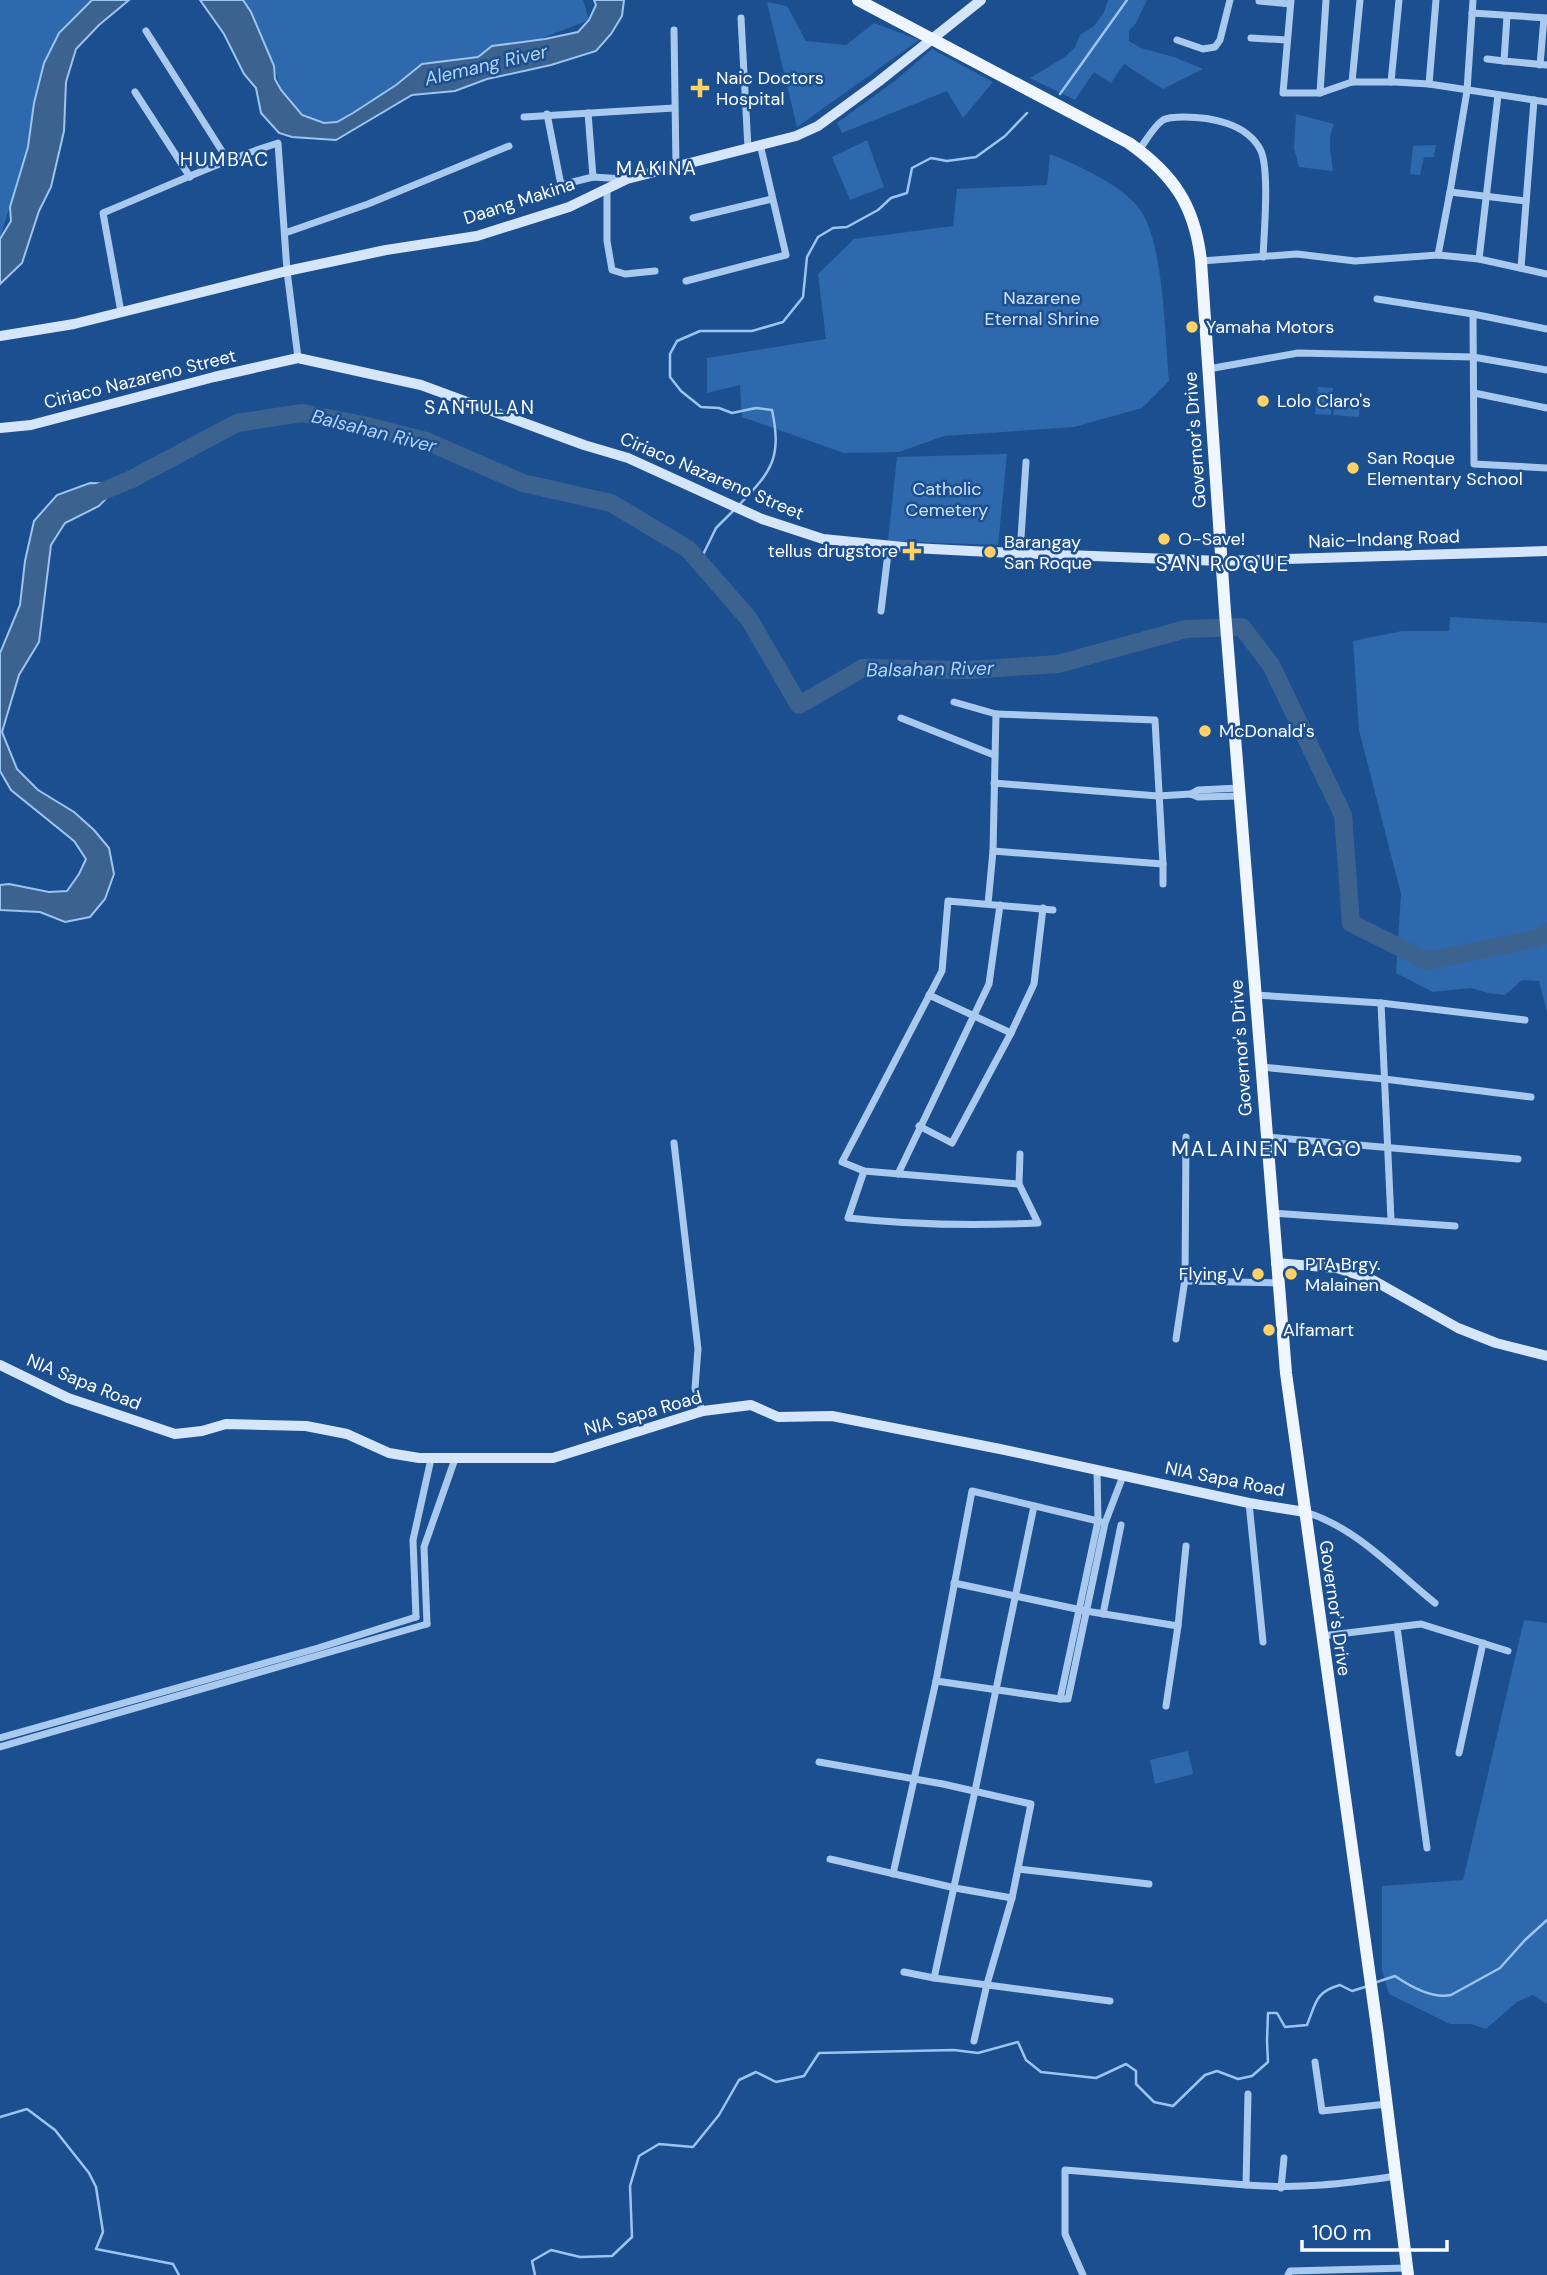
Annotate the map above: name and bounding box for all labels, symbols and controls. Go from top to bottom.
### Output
water label: Alemang River [421,38,551,92]
place label: Naic Doctors Hospital [716,66,824,111]
marker: Naic Doctors Hospital [690,78,710,98]
district label: HUMBAC [180,147,270,172]
district label: MAKINA [616,156,698,181]
street label: Daang Makina [460,172,578,230]
park label: Nazarene Eternal Shrine [984,286,1100,331]
place label: Yamaha Motors [1206,315,1334,339]
marker: Yamaha Motors [1184,319,1200,335]
street label: Ciriaco Nazareno Street [41,343,239,415]
street label: Governor's Drive [1178,371,1212,509]
place label: Lolo Claro's [1277,389,1371,413]
marker: Lolo Claro's [1255,393,1271,409]
district label: SANTULAN [424,395,536,420]
water label: Balsahan River [309,403,440,459]
street label: Ciriaco Nazareno Street [616,426,808,526]
place label: San Roque Elementary School [1367,446,1523,491]
marker: San Roque Elementary School [1345,460,1361,476]
park label: Catholic Cemetery [906,477,988,522]
street label: Naic–Indang Road [1308,524,1460,554]
place label: O-Save! [1178,527,1245,551]
place label: Barangay San Roque [1004,530,1092,575]
marker: O-Save! [1156,531,1172,547]
place label: tellus drugstore [768,539,898,563]
marker: tellus drugstore [904,543,920,559]
marker: Barangay San Roque [982,544,998,560]
district label: SAN ROQUE [1156,550,1290,578]
water label: Balsahan River [866,655,995,683]
place label: McDonald's [1219,719,1315,743]
marker: McDonald's [1197,723,1213,739]
street label: Governor's Drive [1224,979,1258,1117]
district label: MALAINEN BAGO [1171,1135,1363,1163]
place label: PTA Brgy. Malainen [1305,1252,1381,1297]
place label: Flying V [1179,1262,1244,1286]
marker: Flying V [1250,1266,1266,1282]
marker: PTA Brgy. Malainen [1283,1266,1299,1282]
place label: Alfamart [1283,1318,1354,1342]
marker: Alfamart [1261,1322,1277,1338]
street label: NIA Sapa Road [23,1348,145,1416]
street label: NIA Sapa Road [581,1385,705,1441]
street label: NIA Sapa Road [1163,1456,1287,1502]
street label: Governor's Drive [1314,1539,1356,1677]
scale bar [1302,2208,1447,2252]
text: 100 m [1312,2219,1372,2247]

